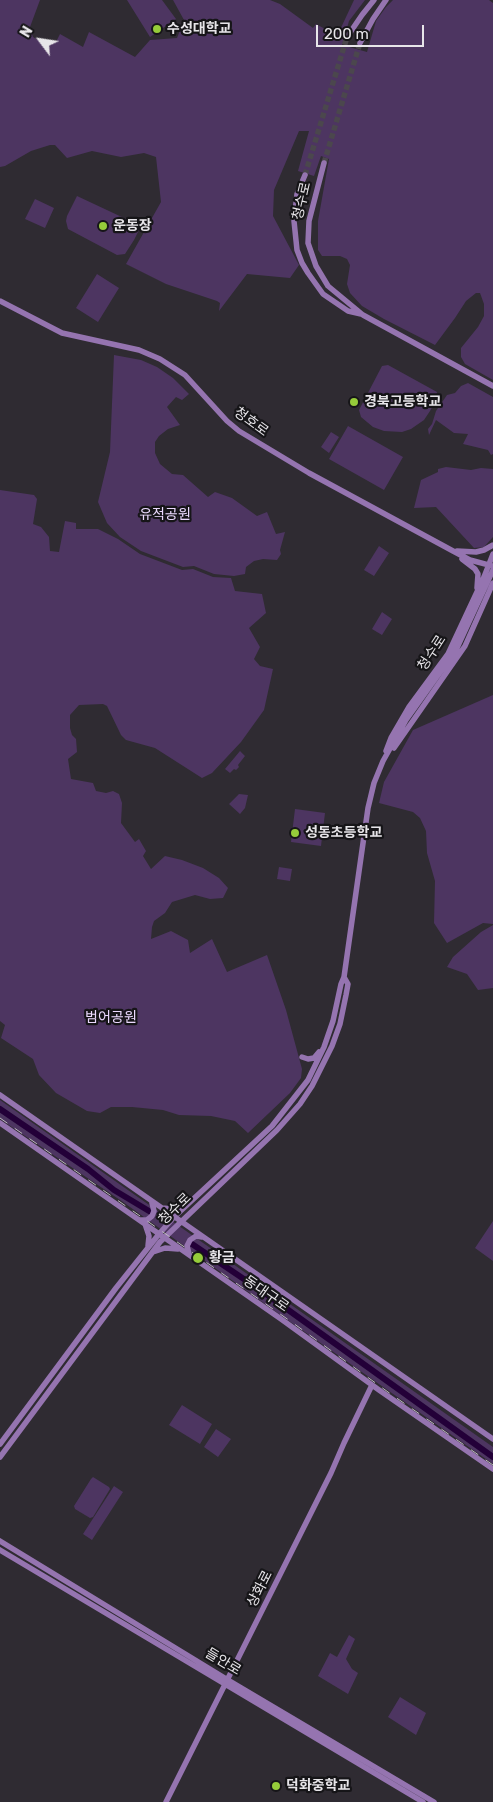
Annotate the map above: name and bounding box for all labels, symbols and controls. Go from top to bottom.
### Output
north arrow [15,15,65,65]
scale bar [318,15,426,47]
place label: 수성대학교 [167,21,231,37]
text: N [17,23,37,41]
marker: 수성대학교 [151,23,163,35]
text: 200 m [324,25,369,43]
street label: 청수로 [289,180,315,222]
place label: 운동장 [113,218,152,234]
marker: 운동장 [97,220,109,232]
place label: 경북고등학교 [364,394,441,410]
marker: 경북고등학교 [348,396,360,408]
street label: 청호로 [230,404,272,440]
park label: 유적공원 [139,507,191,523]
street label: 청수로 [414,632,450,674]
place label: 성동초등학교 [305,825,382,841]
marker: 성동초등학교 [289,827,301,839]
park label: 범어공원 [85,1010,137,1026]
street label: 청수로 [155,1190,195,1228]
place label: 황금 [209,1250,235,1266]
marker: 황금 [191,1251,205,1265]
street label: 동대구로 [240,1272,292,1316]
street label: 상화로 [244,1568,276,1610]
street label: 들안로 [202,1645,244,1679]
place label: 덕화중학교 [286,1778,350,1794]
marker: 덕화중학교 [270,1780,282,1792]

